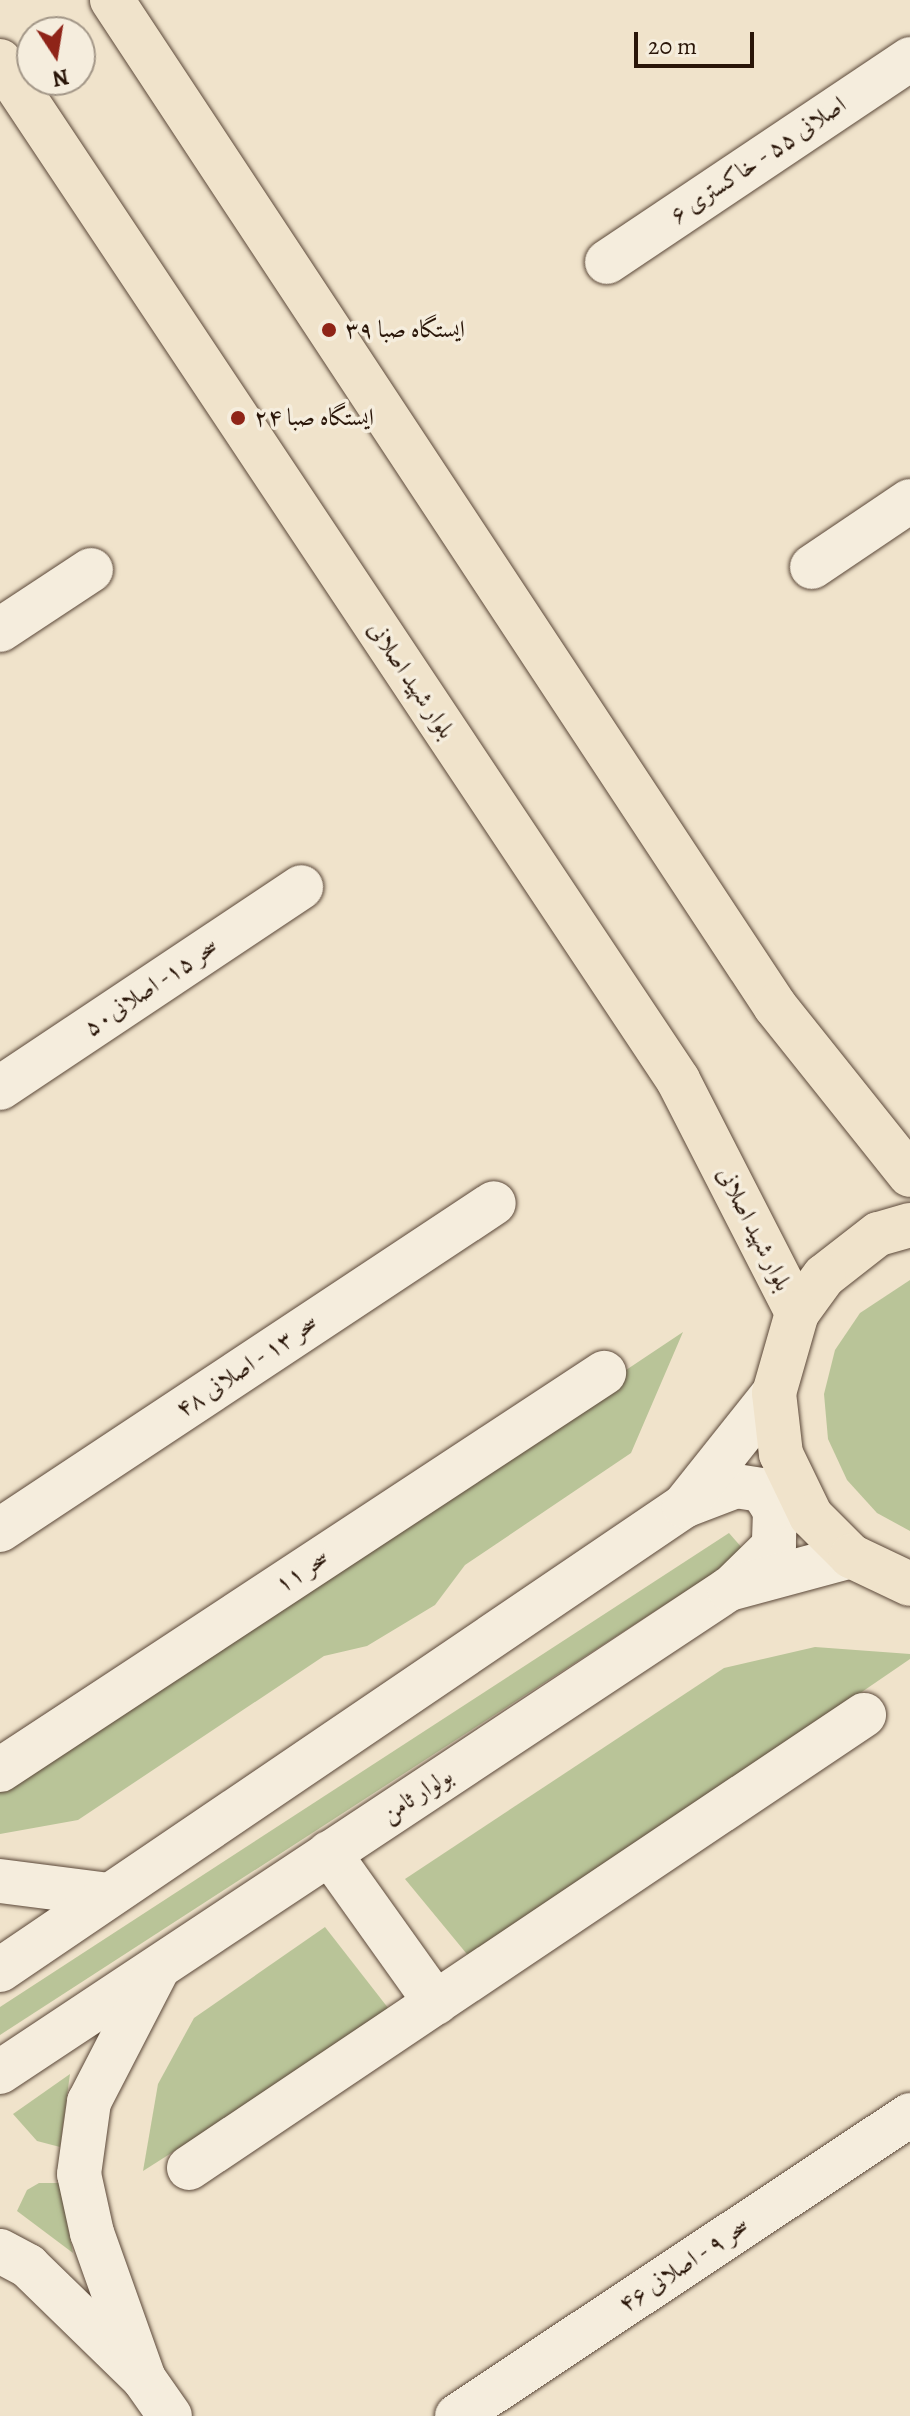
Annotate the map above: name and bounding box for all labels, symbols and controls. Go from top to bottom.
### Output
north arrow [16,16,96,96]
scale bar [638,16,758,66]
text: 20 m [648,30,697,62]
text: N [50,61,72,94]
street label: اصلانی ۵۵ - خاکستری ۶ [664,90,852,230]
place label: ایستگاه صبا ۳۹ [345,316,465,344]
marker: ایستگاه صبا ۳۹ [320,321,338,339]
place label: ایستگاه صبا ۲۴ [254,404,374,432]
marker: ایستگاه صبا ۲۴ [229,409,247,427]
street label: بلوار شهید اصلانی [361,616,461,744]
street label: سحر ۱۵- اصلانی۵۰ [78,931,224,1043]
street label: بلوار شهید اصلانی [710,1162,798,1296]
street label: سحر ۱۳ - اصلانی ۴۸ [170,1308,324,1424]
street label: سحر ۱۱ [270,1543,334,1599]
street label: بولوار ثامن [376,1761,458,1829]
street label: سحر ۹ - اصلانی ۴۶ [613,2211,755,2319]

